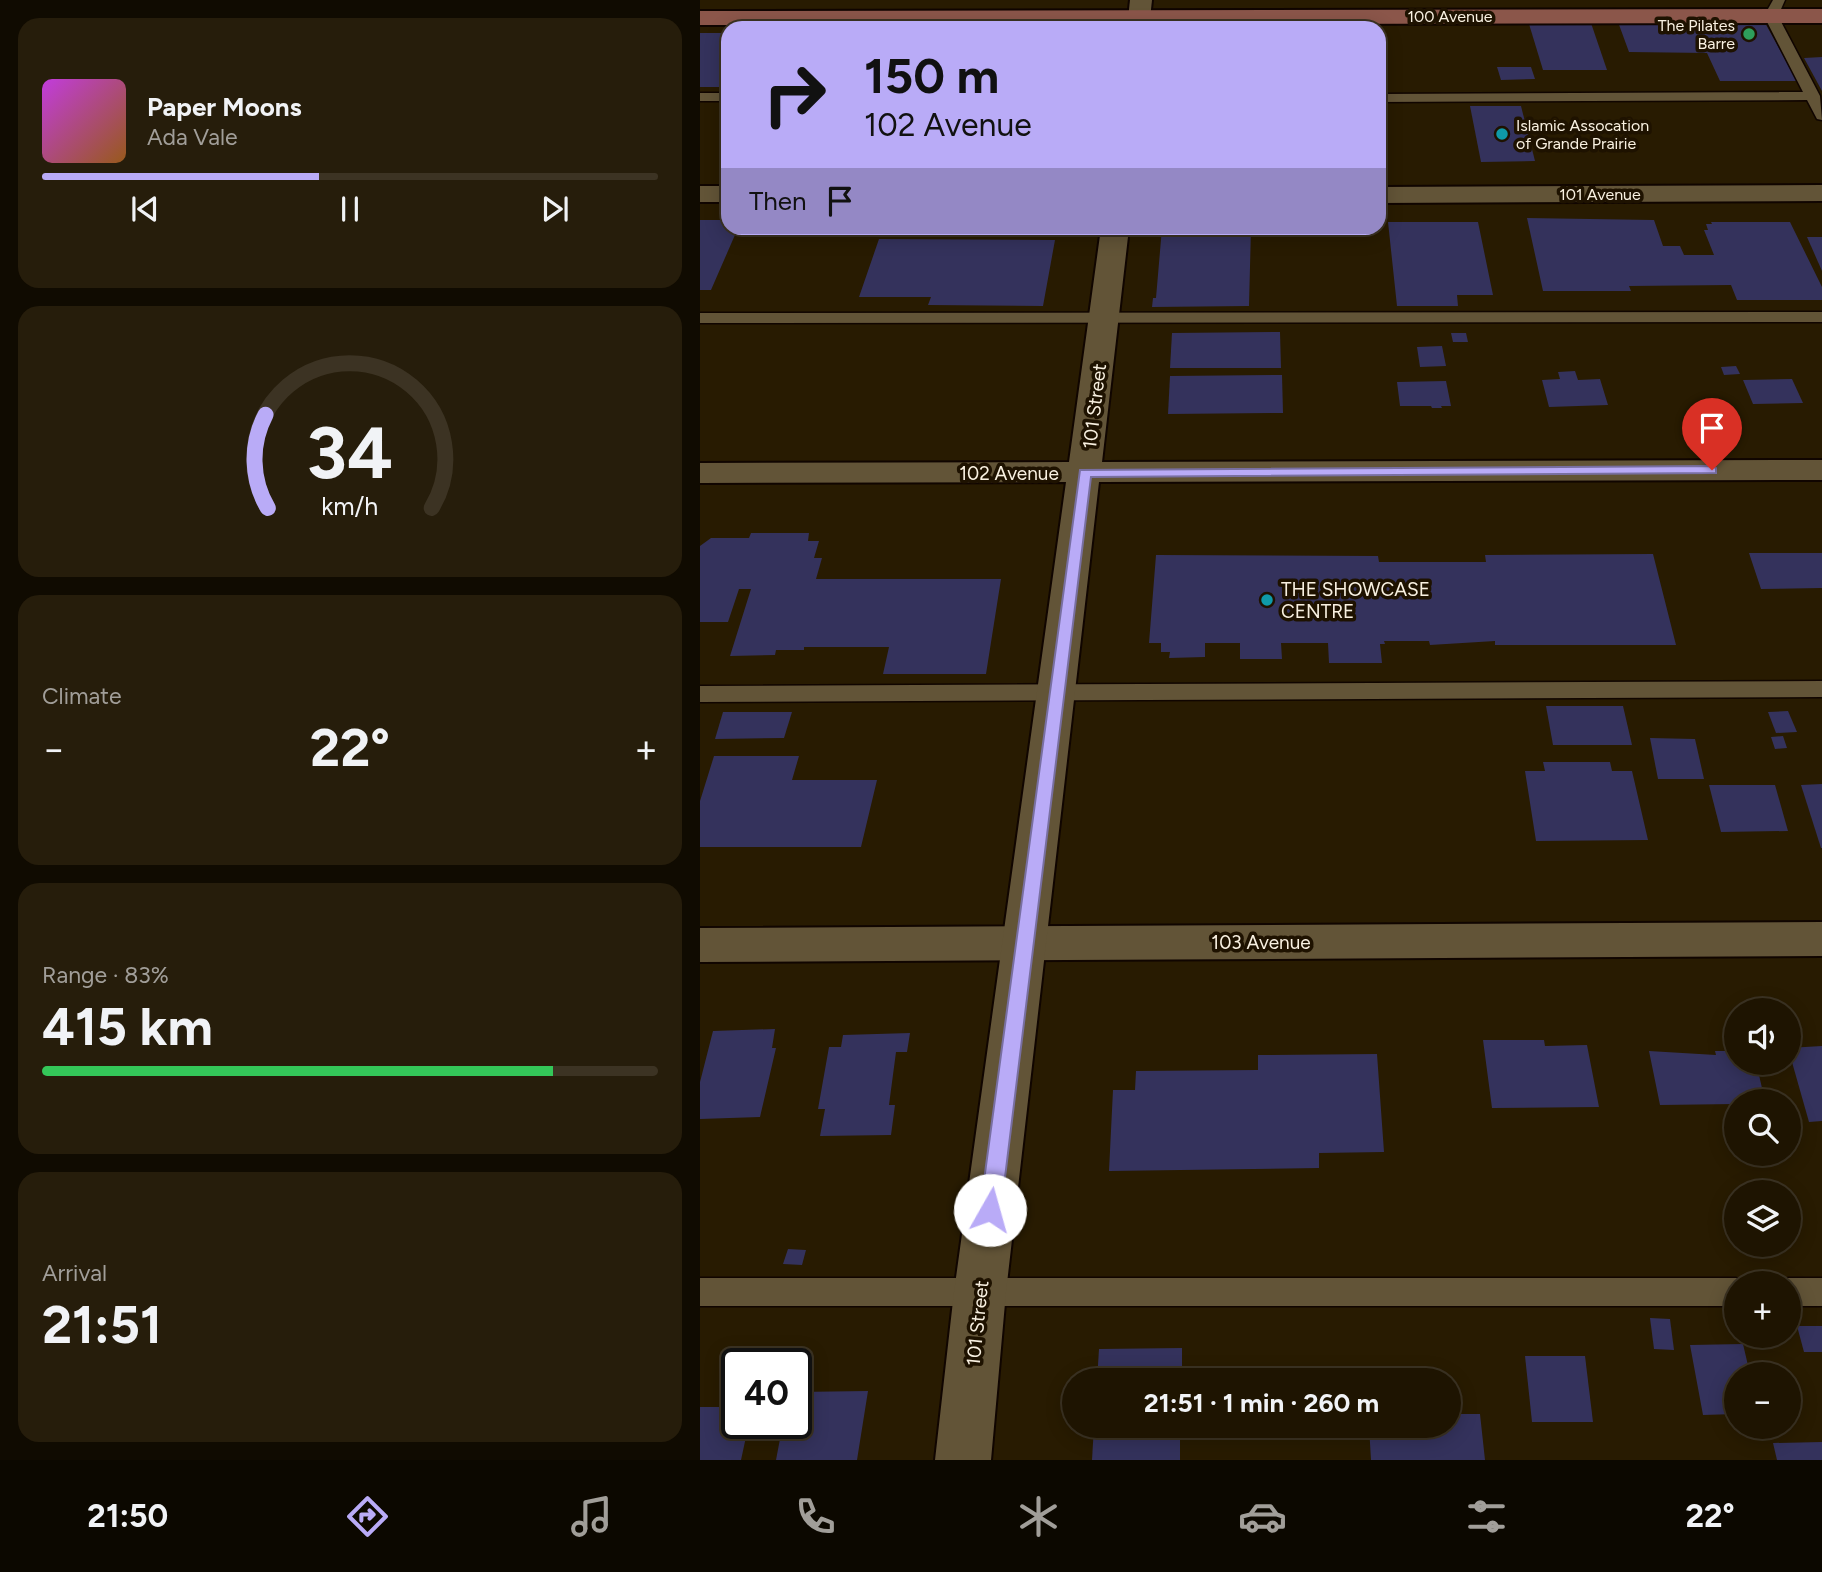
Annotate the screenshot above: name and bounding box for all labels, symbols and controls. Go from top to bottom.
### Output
street label: 100 Avenue [1407,7,1493,26]
place label: The Pilates Barre [1658,16,1735,53]
marker: The Pilates Barre [1741,26,1757,42]
text: 150 m [864,46,999,105]
icon: right [749,49,840,140]
text: Paper Moons [147,91,302,123]
text: 102 Avenue [864,106,1032,144]
place label: Islamic Assocation of Grande Prairie [1516,116,1649,153]
text: Ada Vale [147,123,238,151]
marker: Islamic Assocation of Grande Prairie [1494,126,1510,142]
icon: arrive [821,182,859,220]
text: Then [749,185,807,217]
street label: 101 Avenue [1559,185,1641,204]
icon: previous [126,190,164,228]
icon: pause [331,190,369,228]
icon: next [536,190,574,228]
street label: 101 Street [1078,362,1111,450]
pin [1682,398,1742,470]
text: 34 [307,409,393,496]
icon: arrive [1693,409,1731,447]
street label: 102 Avenue [959,462,1059,485]
text: km/h [321,490,379,520]
place label: THE SHOWCASE CENTRE [1281,578,1430,623]
marker: THE SHOWCASE CENTRE [1259,592,1275,608]
text: Climate [42,682,121,710]
text: 22° [310,717,390,779]
text: − [42,726,66,772]
text: + [634,726,658,772]
street label: 103 Avenue [1211,931,1311,954]
text: Range · 83% [42,961,169,989]
text: 415 km [42,996,213,1058]
map controls [1724,998,1801,1439]
button: sound [1724,998,1801,1075]
button: search [1724,1089,1801,1166]
position arrow [953,1173,1027,1247]
button: layers [1724,1180,1801,1257]
text: Arrival [42,1259,107,1287]
button: + [1724,1271,1801,1348]
street label: 101 Street [962,1279,993,1367]
text: 21:51 [42,1294,162,1356]
speed limit sign: 40 [721,1348,812,1439]
button: − [1724,1362,1801,1439]
text: 21:51 · 1 min · 260 m [1144,1387,1379,1419]
icon: directions [343,1492,392,1541]
icon: music [567,1492,616,1541]
icon: phone [791,1492,840,1541]
icon: climate [1014,1492,1063,1541]
icon: car [1238,1492,1287,1541]
icon: filters [1462,1492,1511,1541]
text: 21:50 [87,1497,168,1535]
text: 22° [1685,1497,1735,1535]

